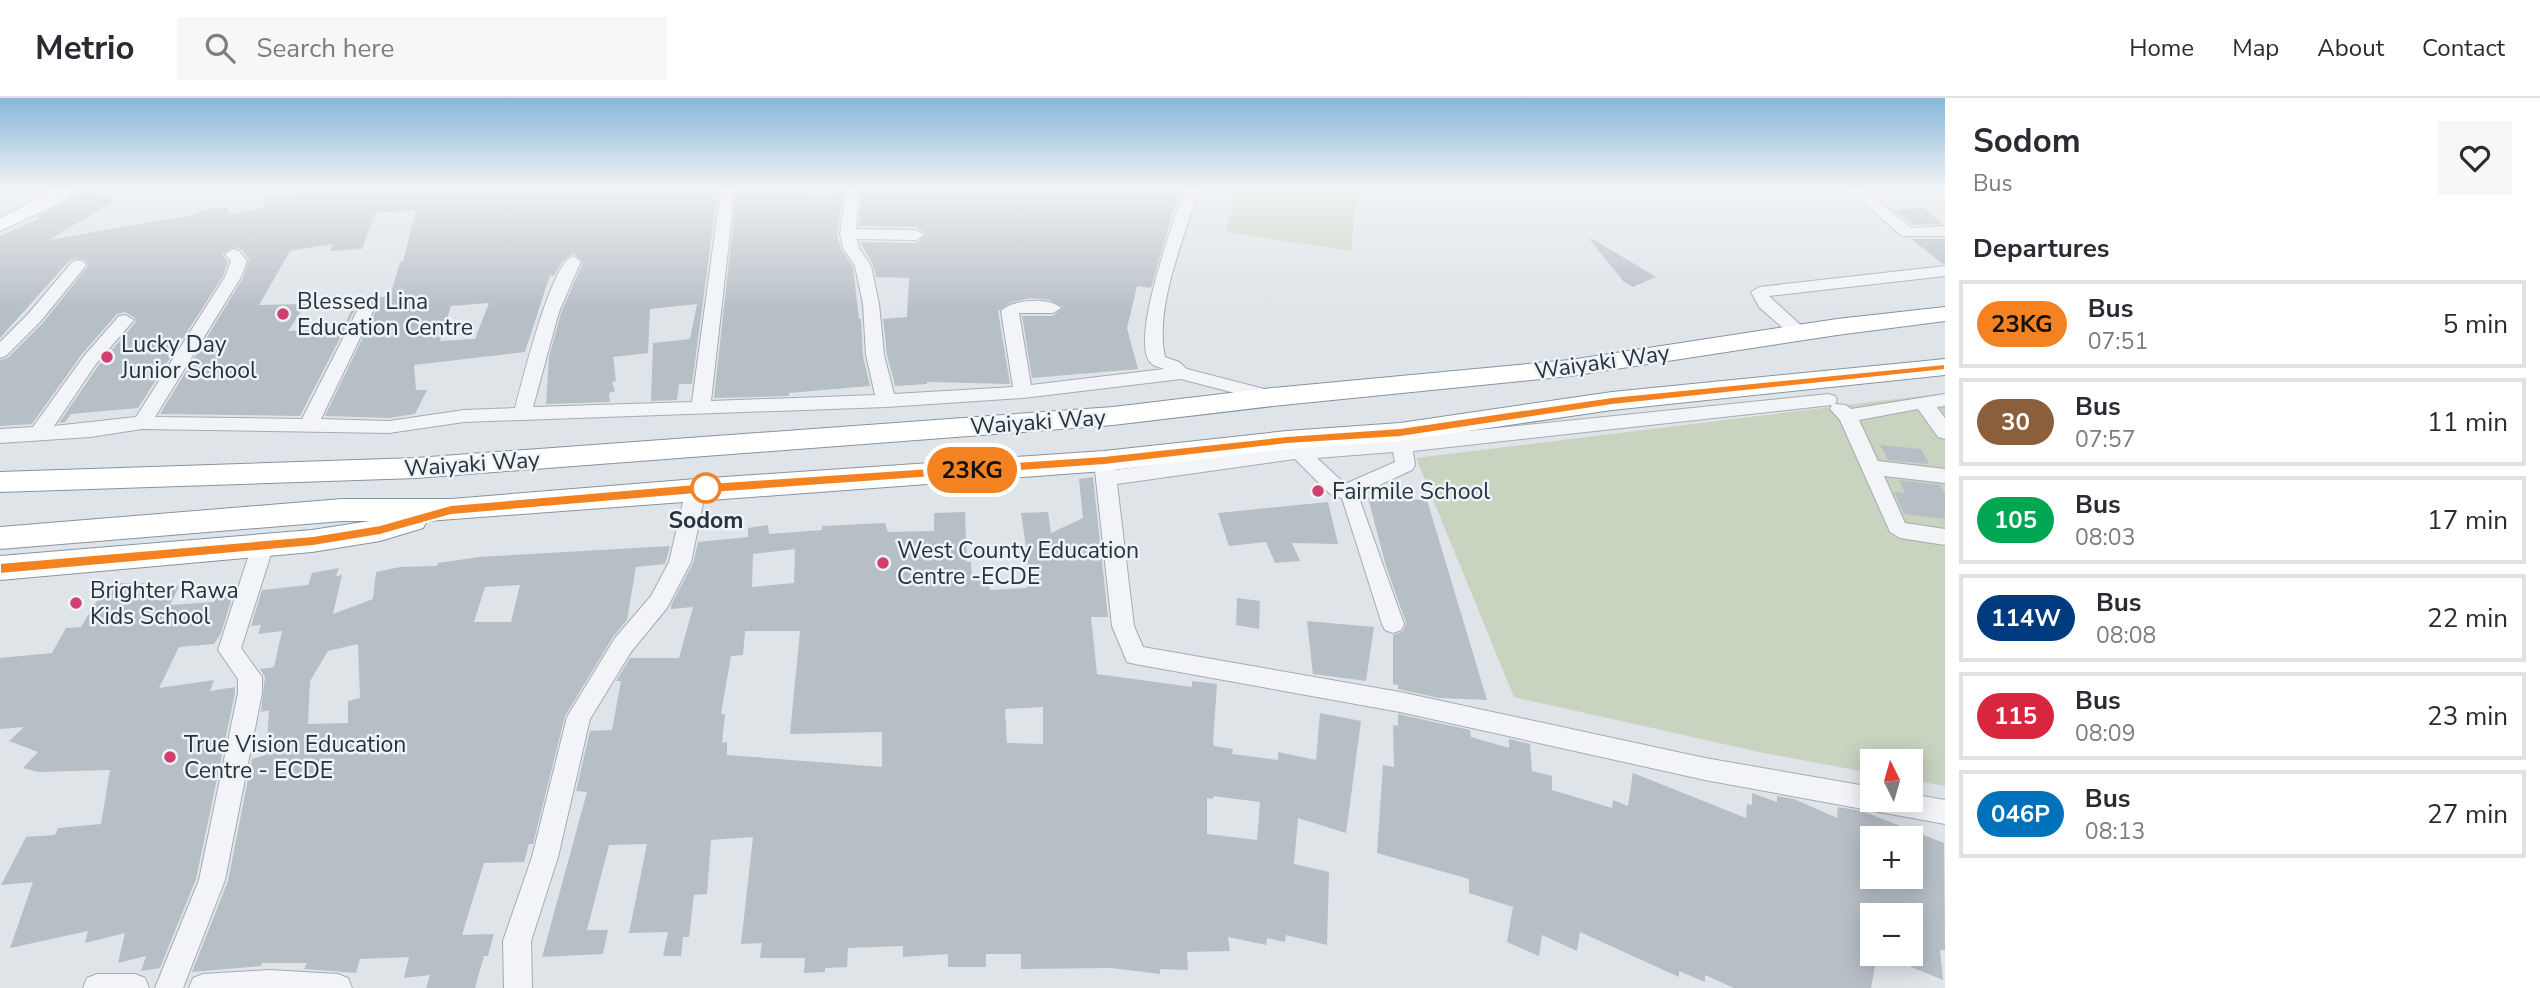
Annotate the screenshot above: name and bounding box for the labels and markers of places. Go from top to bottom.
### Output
place label: Blessed Lina Education Centre [297,286,473,343]
marker: Blessed Lina Education Centre [275,306,291,322]
place label: Lucky Day Junior School [120,329,257,386]
marker: Lucky Day Junior School [99,349,115,365]
marker: Sodom [691,473,721,503]
place label: Fairmile School [1332,476,1490,507]
marker: Fairmile School [1310,483,1326,499]
place label: Sodom [669,505,743,536]
place label: West County Education Centre -ECDE [897,535,1139,592]
marker: West County Education Centre -ECDE [875,555,891,571]
place label: Brighter Rawa Kids School [90,575,239,632]
marker: Brighter Rawa Kids School [68,595,84,611]
place label: True Vision Education Centre - ECDE [184,729,406,786]
marker: True Vision Education Centre - ECDE [162,749,178,765]

